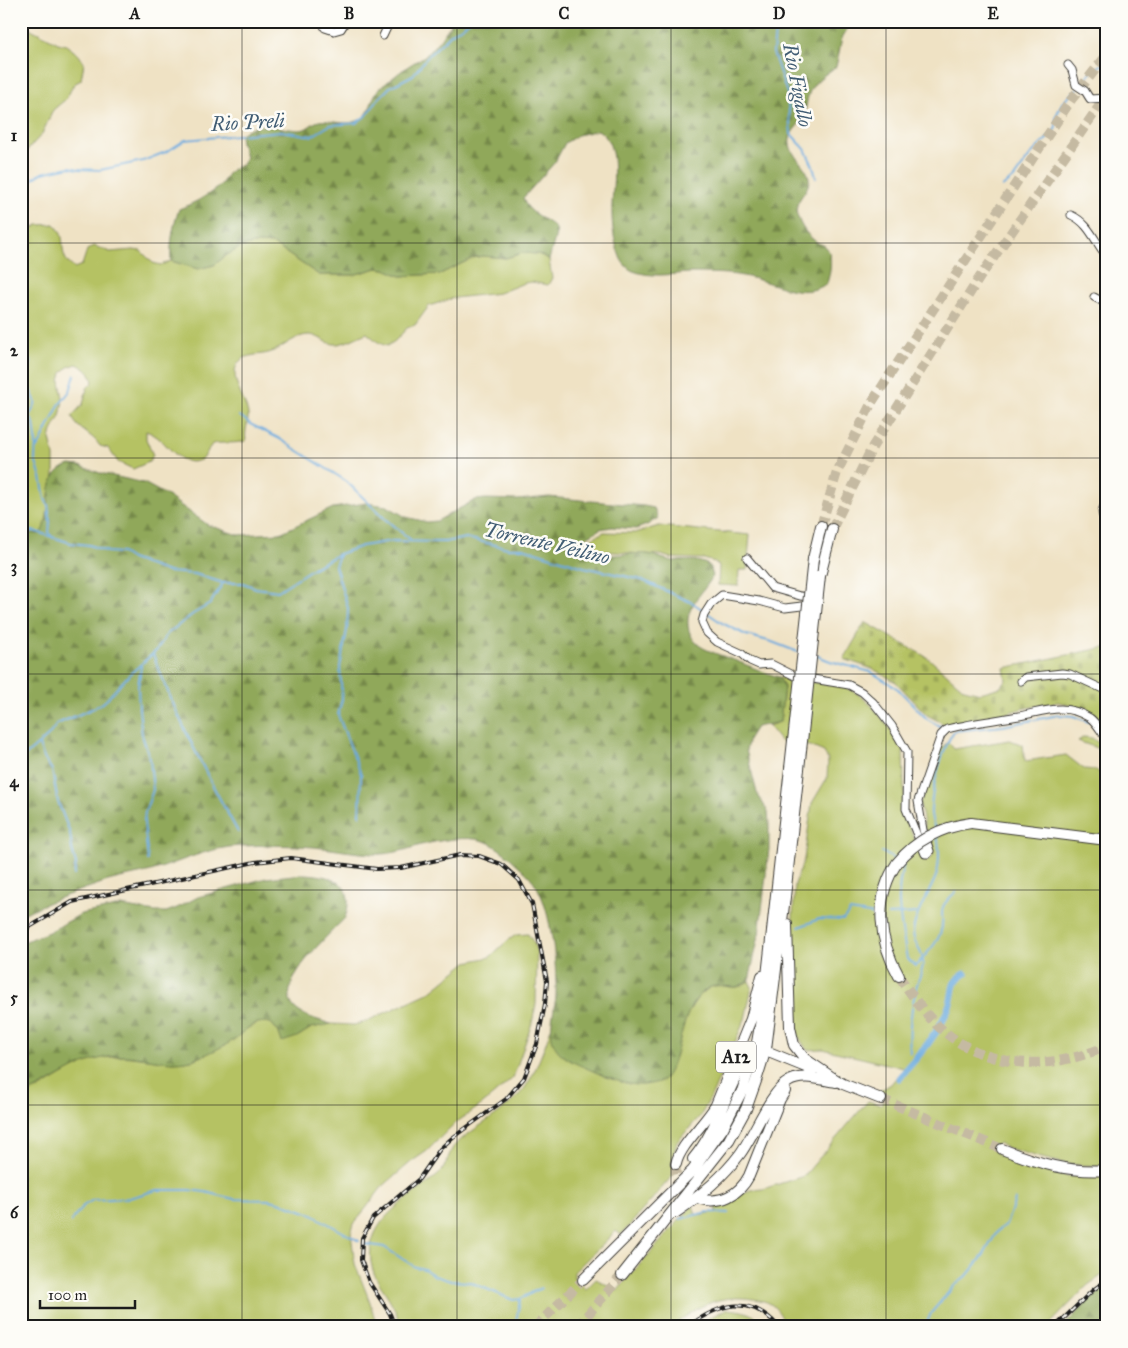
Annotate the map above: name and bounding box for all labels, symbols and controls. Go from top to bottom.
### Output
text: A [129,4,141,23]
text: B [344,4,354,23]
text: C [559,4,570,23]
text: D [773,4,786,23]
text: E [987,4,999,23]
water label: Rio Figallo [778,40,818,129]
water label: Rio Preli [210,108,286,136]
text: 1 [11,126,18,145]
text: 2 [10,341,19,360]
water label: Torrente Veilino [482,517,613,569]
text: 3 [11,557,17,577]
text: 4 [10,772,20,792]
text: 5 [10,988,18,1007]
road number: A12 [716,1042,756,1072]
text: 6 [10,1203,19,1222]
scale bar [40,1278,135,1310]
text: 100 m [48,1286,88,1304]

